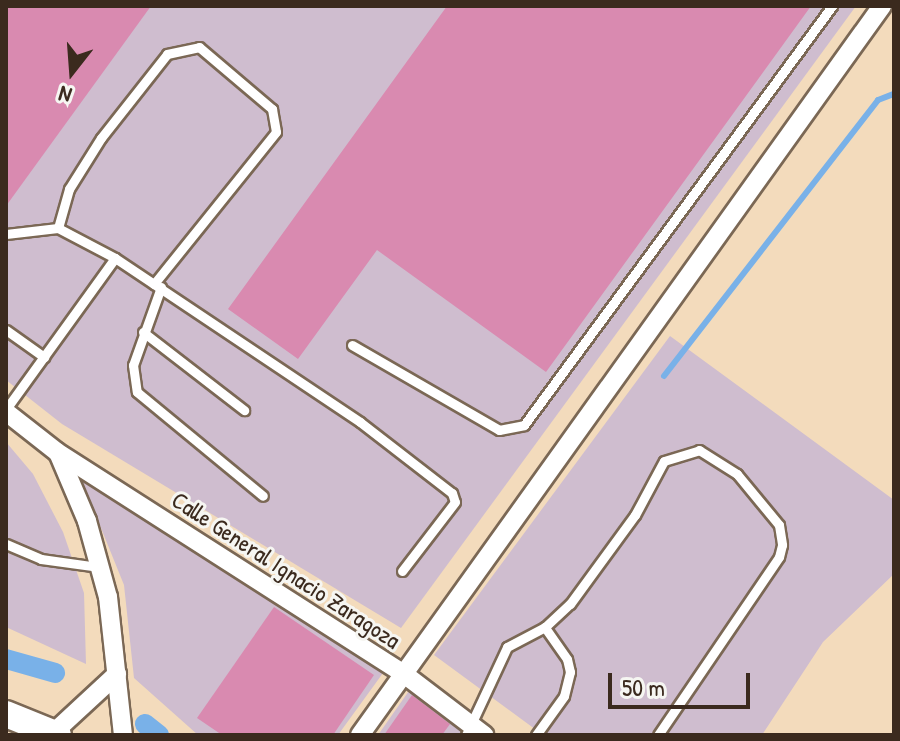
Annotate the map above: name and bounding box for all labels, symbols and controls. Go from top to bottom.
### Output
north arrow [32,32,112,112]
text: N [55,79,75,111]
street label: Calle General Ignacio Zaragoza [166,485,406,655]
scale bar [612,657,754,707]
text: 50 m [622,671,665,703]

